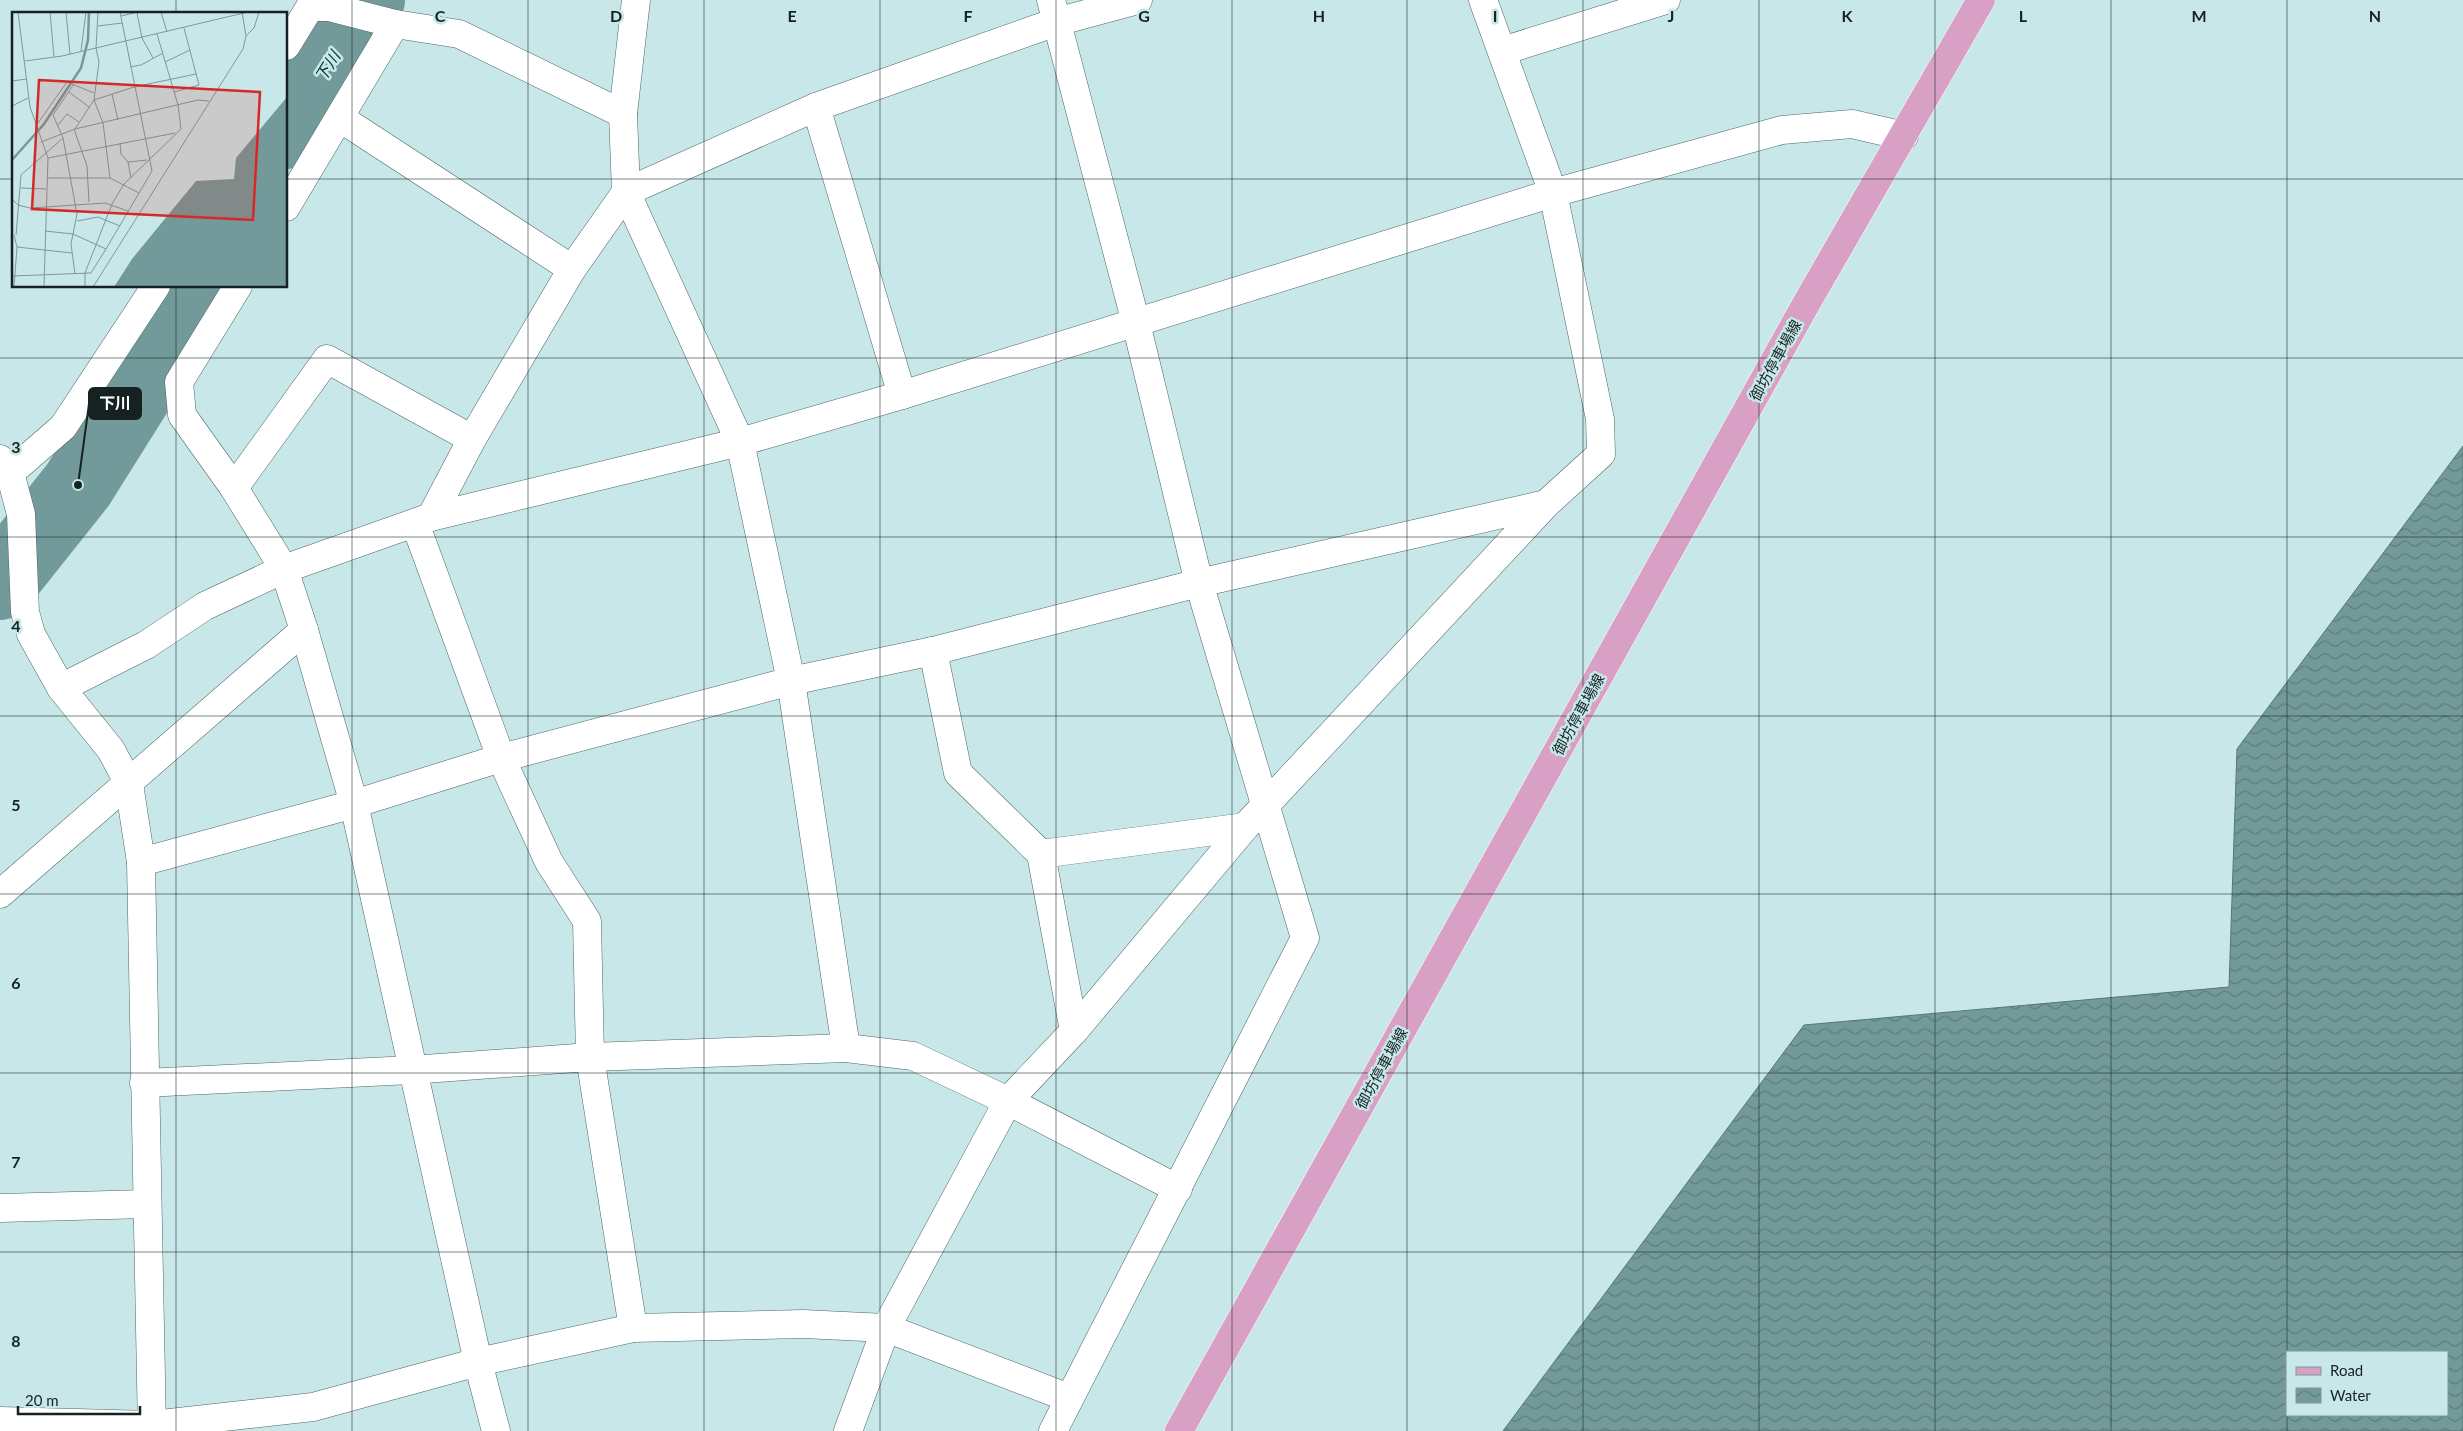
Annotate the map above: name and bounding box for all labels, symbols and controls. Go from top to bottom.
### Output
text: C [435,6,446,25]
text: D [610,6,622,25]
text: E [787,6,797,25]
text: F [963,6,973,25]
text: G [1138,6,1150,25]
text: H [1313,6,1325,25]
text: I [1493,6,1497,25]
text: J [1668,6,1674,25]
text: K [1842,6,1854,25]
text: L [2019,6,2028,25]
text: M [2191,6,2207,25]
text: N [2369,6,2381,25]
inset map [12,12,288,288]
water label: 下川 [310,46,345,85]
street label: 御坊停車場線 [1745,316,1805,404]
callout: 下川 [89,388,141,419]
text: 下川 [99,393,131,412]
text: 3 [11,437,21,456]
text: 4 [11,616,21,635]
street label: 御坊停車場線 [1548,670,1608,758]
text: 5 [11,795,21,814]
text: 6 [11,973,21,992]
street label: 御坊停車場線 [1351,1024,1411,1112]
text: 7 [11,1152,21,1171]
text: 8 [11,1331,21,1350]
legend [2286,1351,2448,1416]
text: Road [2330,1361,2363,1379]
scale bar [18,1384,140,1416]
text: Water [2330,1386,2371,1404]
text: 20 m [25,1391,59,1409]

